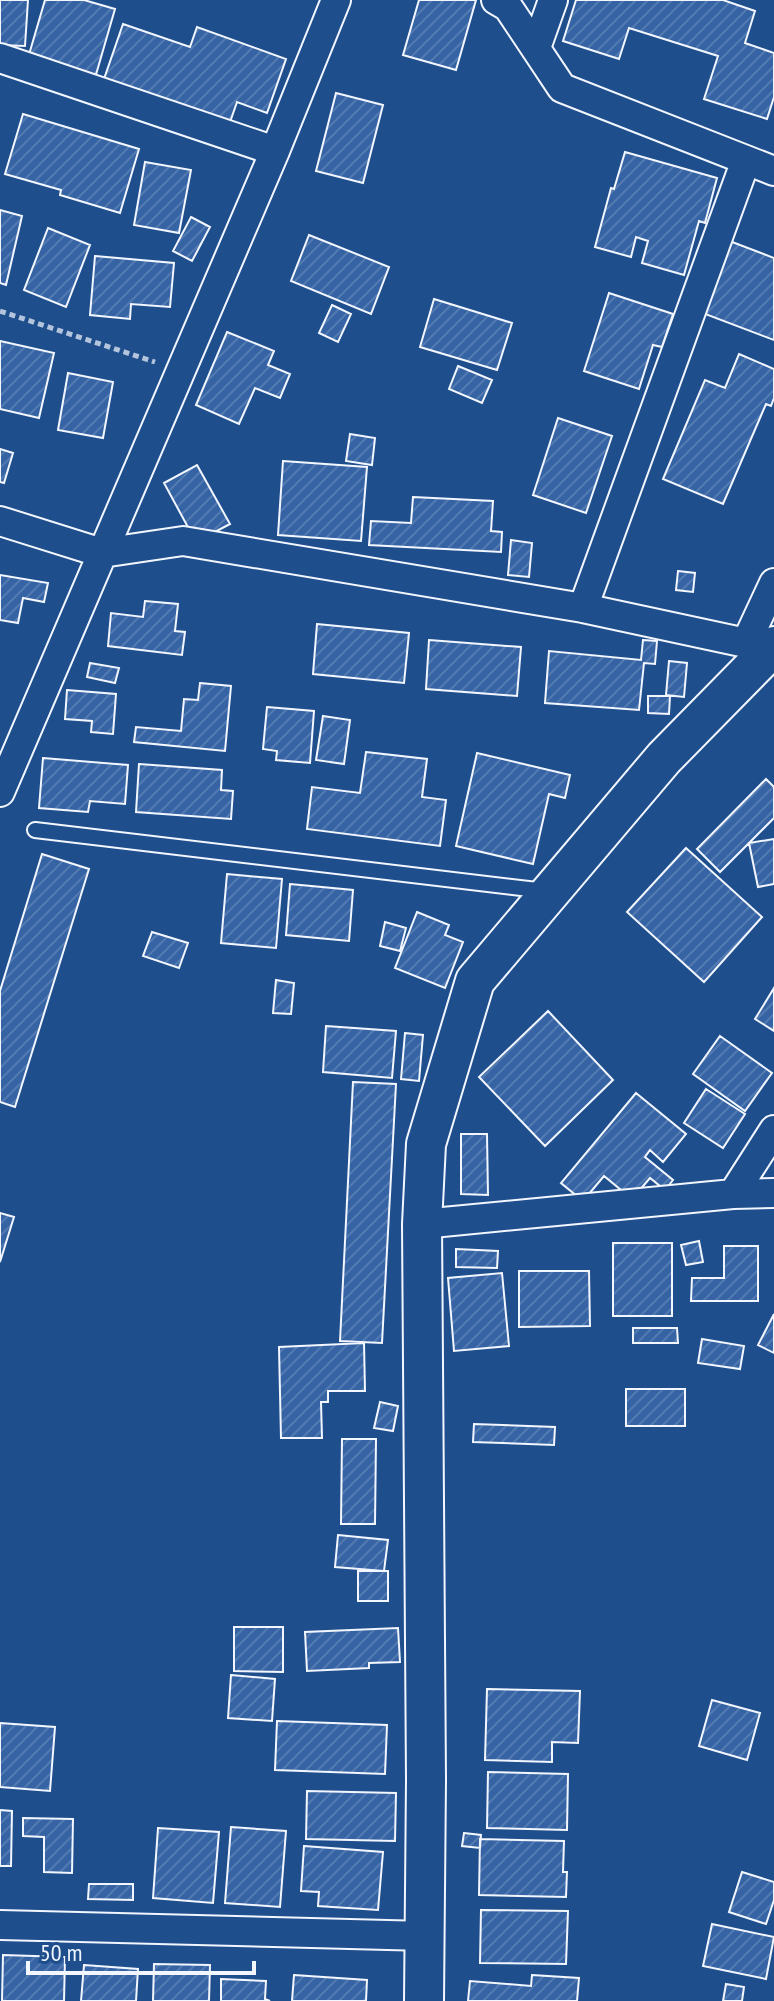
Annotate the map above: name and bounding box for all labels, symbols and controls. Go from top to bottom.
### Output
scale bar [28,1925,254,1975]
text: 50 m [40,1937,82,1968]

